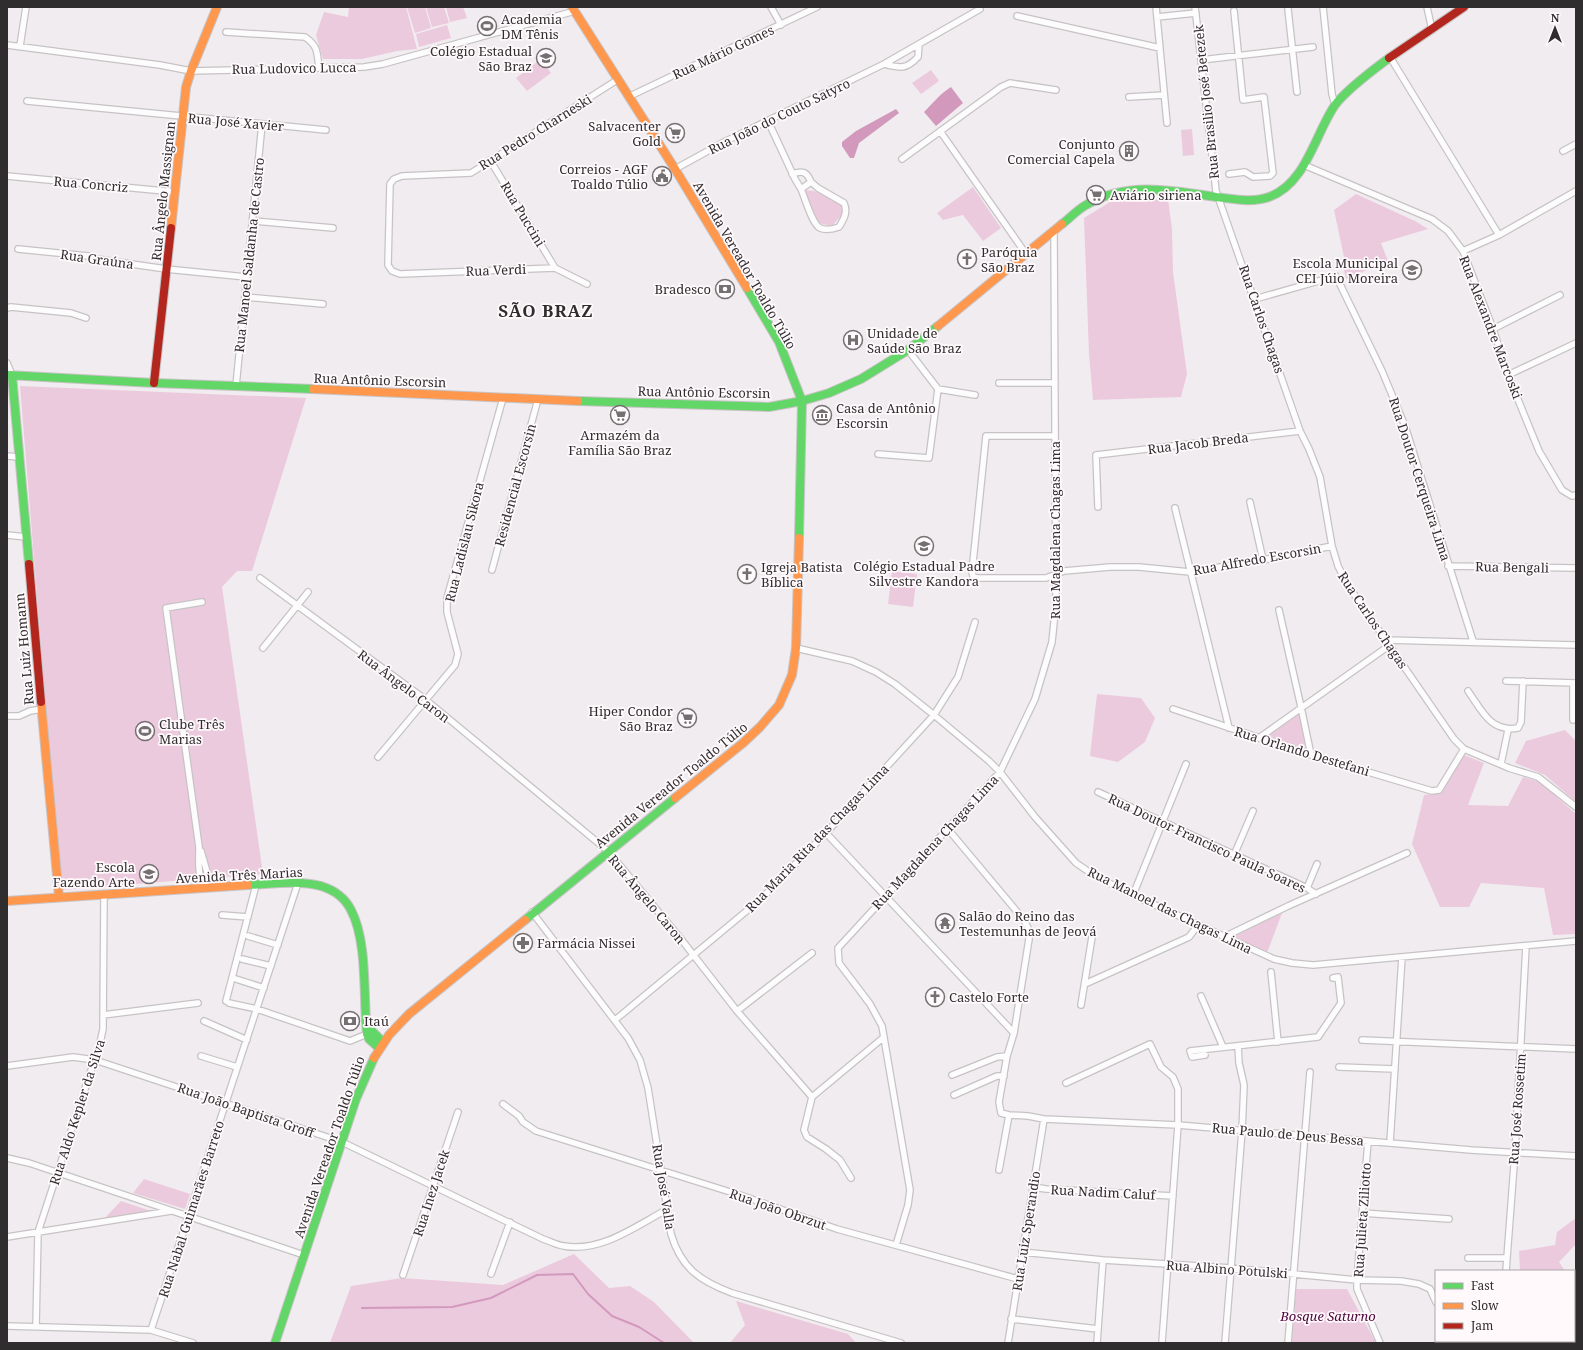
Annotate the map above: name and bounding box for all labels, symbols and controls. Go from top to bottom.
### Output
north arrow [1535,8,1575,48]
place label: Academia DM Tênis [501,10,562,43]
text: N [1551,10,1560,25]
sports icon: Academia DM Tênis [476,15,498,37]
street label: Rua Mário Gomes [669,21,777,83]
street label: Rua Brasilio José Betezek [1189,24,1223,180]
place label: Colégio Estadual São Braz [430,42,532,75]
school or university icon: Colégio Estadual São Braz [535,47,557,69]
street label: Rua Ludovico Lucca [231,58,357,78]
street label: Rua João do Couto Satyro [705,74,853,158]
street label: Rua Pedro Charneski [475,90,595,174]
street label: Rua José Xavier [187,109,285,135]
place label: Salvacenter Gold [588,117,661,150]
street label: Rua Ângelo Massignan [147,120,179,262]
supermarket icon: Salvacenter Gold [664,122,686,144]
place label: Conjunto Comercial Capela [1007,135,1115,168]
building icon: Conjunto Comercial Capela [1118,140,1140,162]
street label: Rua Manoel Saldanha de Castro [230,157,268,353]
place label: Correios - AGF Toaldo Túlio [559,160,648,193]
public building icon: Correios - AGF Toaldo Túlio [651,165,673,187]
street label: Rua Concriz [53,172,129,196]
street label: Rua Puccini [496,178,550,250]
street label: Avenida Vereador Toaldo Túlio [689,178,801,352]
supermarket icon: Aviário siriena [1085,184,1107,206]
place label: Aviário siriena [1110,186,1202,204]
place label: Paróquia São Braz [981,243,1038,276]
street label: Rua Graúna [59,245,135,273]
church icon: Paróquia São Braz [956,248,978,270]
street label: Rua Alexandre Marcoski [1455,253,1527,401]
place label: Escola Municipal CEI Júio Moreira [1293,254,1398,287]
school or university icon: Escola Municipal CEI Júio Moreira [1401,259,1423,281]
street label: Rua Verdi [465,260,527,280]
street label: Rua Carlos Chagas [1235,262,1289,376]
bank icon: Bradesco [714,278,736,300]
place label: Bradesco [655,280,711,298]
district label: SÃO BRAZ [498,299,594,322]
place label: Unidade de Saúde São Braz [867,324,962,357]
hospital icon: Unidade de Saúde São Braz [842,329,864,351]
street label: Rua Antônio Escorsin [313,369,447,391]
street label: Rua Antônio Escorsin [637,382,771,402]
street label: Rua Doutor Cerqueira Lima [1385,395,1455,563]
place label: Casa de Antônio Escorsin [836,399,936,432]
supermarket icon: Armazém da Família São Braz [609,404,631,426]
museum icon: Casa de Antônio Escorsin [811,404,833,426]
street label: Residencial Escorsin [490,421,540,548]
place label: Armazém da Família São Braz [568,426,672,459]
street label: Rua Jacob Breda [1146,428,1250,458]
street label: Rua Magdalena Chagas Lima [1046,441,1064,619]
street label: Rua Ladislau Sikora [440,480,488,604]
school or university icon: Colégio Estadual Padre Silvestre Kandora [913,535,935,557]
street label: Rua Alfredo Escorsin [1192,539,1323,579]
place label: Colégio Estadual Padre Silvestre Kandora [853,557,995,590]
street label: Rua Bengali [1475,557,1549,577]
place label: Igreja Batista Bíblica [761,558,843,591]
church icon: Igreja Batista Bíblica [736,563,758,585]
street label: Rua Carlos Chagas [1334,568,1412,672]
street label: Rua Luiz Homann [10,592,38,706]
street label: Rua Ângelo Caron [354,645,454,727]
place label: Hiper Condor São Braz [589,702,673,735]
supermarket icon: Hiper Condor São Braz [676,707,698,729]
place label: Clube Três Marias [159,715,225,748]
street label: Avenida Vereador Toaldo Túlio [591,718,751,852]
sports icon: Clube Três Marias [134,720,156,742]
street label: Rua Orlando Destefani [1232,722,1372,780]
street label: Rua Maria Rita das Chagas Lima [741,760,893,916]
street label: Rua Magdalena Chagas Lima [868,771,1002,913]
street label: Rua Doutor Francisco Paula Soares [1105,789,1309,897]
street label: Rua Ângelo Caron [604,851,690,948]
place label: Escola Fazendo Arte [53,858,135,891]
street label: Rua Manoel das Chagas Lima [1085,862,1255,958]
school or university icon: Escola Fazendo Arte [138,863,160,885]
street label: Avenida Três Marias [175,863,303,887]
place label: Salão do Reino das Testemunhas de Jeová [959,907,1097,940]
temple icon: Salão do Reino das Testemunhas de Jeová [934,912,956,934]
pharmacy icon: Farmácia Nissei [512,932,534,954]
place label: Farmácia Nissei [537,934,635,952]
church icon: Castelo Forte [924,986,946,1008]
place label: Castelo Forte [949,988,1029,1006]
bank icon: Itaú [339,1010,361,1032]
place label: Itaú [364,1012,389,1030]
street label: Rua Aldo Kepler da Silva [45,1037,109,1187]
street label: Rua José Rossetim [1504,1053,1530,1165]
street label: Avenida Vereador Toaldo Túlio [289,1054,369,1240]
street label: Rua João Baptista Groff [175,1078,319,1142]
street label: Rua Nabal Guimarães Barreto [154,1118,228,1300]
street label: Rua Paulo de Deus Bessa [1211,1118,1365,1150]
street label: Rua José Valla [648,1143,680,1231]
street label: Rua Inez Jacek [408,1147,454,1239]
street label: Rua Julieta Ziliotto [1349,1162,1375,1278]
street label: Rua Luiz Sperandio [1008,1170,1044,1292]
street label: Rua Nadim Caluf [1050,1180,1157,1204]
street label: Rua João Obrzut [727,1184,829,1234]
street label: Rua Albino Potulski [1166,1256,1288,1282]
legend [1435,1270,1575,1342]
text: Fast [1471,1277,1494,1294]
text: Slow [1471,1297,1499,1314]
park label: Bosque Saturno [1279,1307,1376,1325]
text: Jam [1470,1317,1493,1334]

